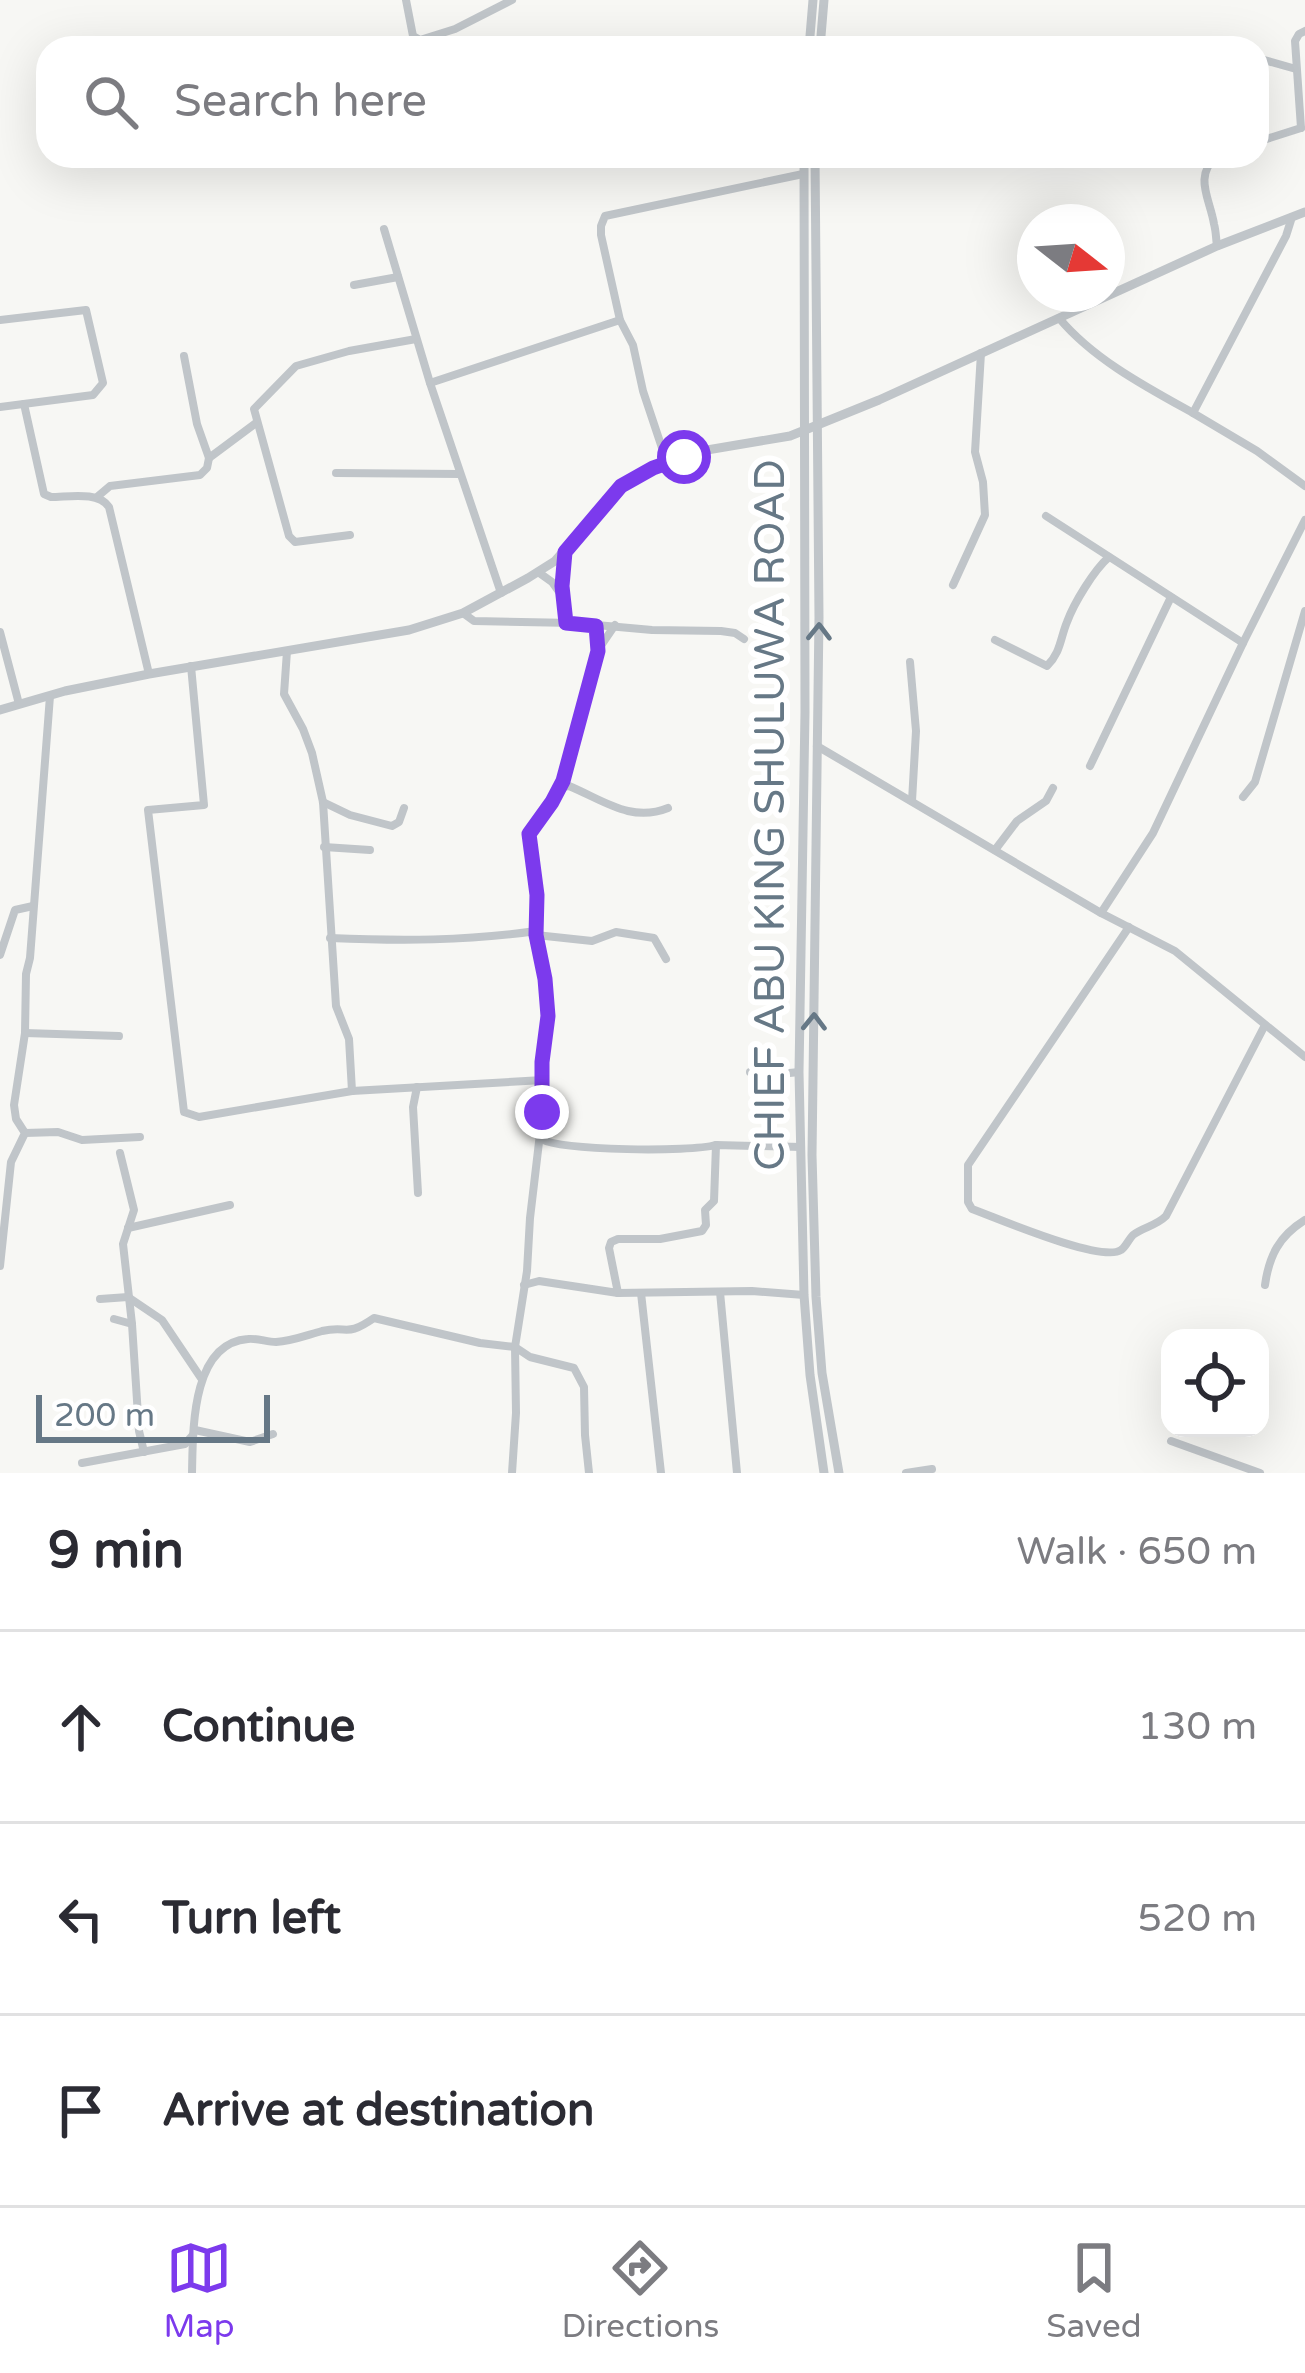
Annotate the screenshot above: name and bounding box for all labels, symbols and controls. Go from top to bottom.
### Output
search box [36,36,1269,168]
icon: search [78,69,144,135]
text: Search here [174,75,427,129]
north arrow [1017,204,1125,312]
route start [657,430,711,484]
street label: CHIEF ABU KING SHULUWA ROAD [745,459,796,1171]
one-way arrow [806,622,832,640]
one-way arrow [800,1012,826,1031]
route end [515,1085,569,1139]
map controls [1161,1329,1269,1437]
button: locate [1161,1329,1269,1437]
scale bar [36,1389,270,1442]
text: 200 m [54,1396,155,1435]
text: 9 min [48,1520,184,1582]
text: Walk · 650 m [1016,1528,1257,1575]
icon: ahead [48,1694,114,1760]
text: Continue [162,1700,355,1754]
text: 130 m [1138,1703,1257,1750]
icon: left [48,1886,114,1952]
text: Turn left [162,1892,341,1946]
text: 520 m [1138,1895,1257,1942]
icon: arrive [48,2078,114,2144]
text: Arrive at destination [162,2084,594,2138]
tab: Map [163,2235,235,2346]
tab: Directions [561,2235,719,2346]
tab: Saved [1046,2235,1142,2346]

